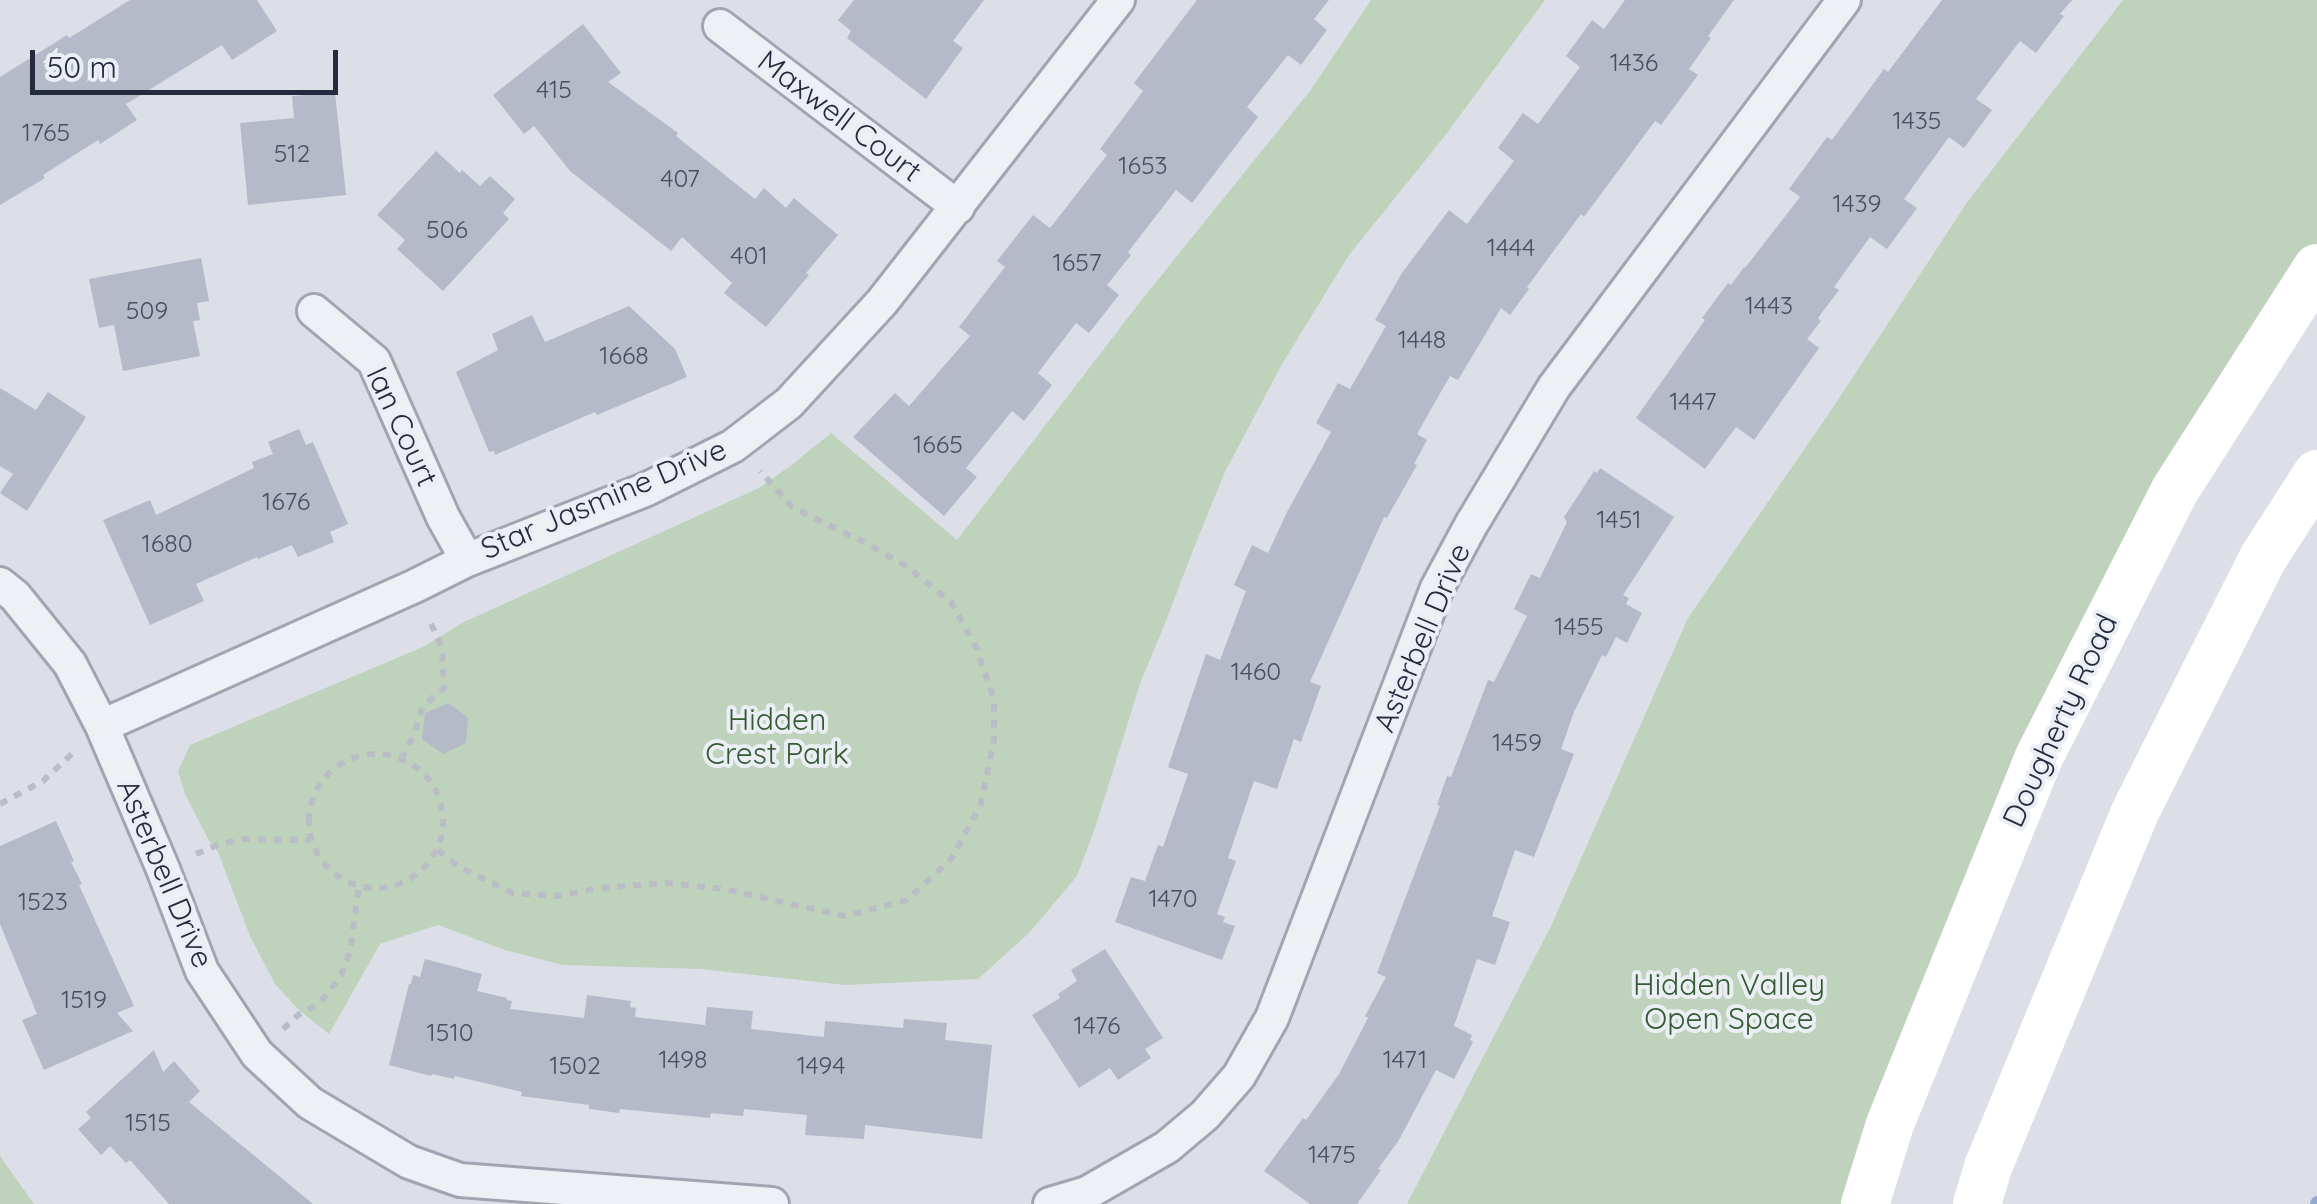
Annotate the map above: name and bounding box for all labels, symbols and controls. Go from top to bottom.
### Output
scale bar [35,30,342,92]
street label: Maxwell Court [750,44,928,190]
text: 50 m [47,48,117,86]
house number: 1436 [1610,48,1658,78]
house number: 415 [536,75,572,105]
house number: 1435 [1893,106,1941,136]
house number: 1765 [22,118,70,148]
house number: 512 [274,139,310,169]
house number: 1653 [1118,151,1168,181]
house number: 407 [660,164,700,194]
house number: 1439 [1832,189,1882,219]
house number: 506 [426,215,468,245]
house number: 1444 [1487,233,1535,263]
house number: 401 [730,241,768,271]
house number: 1657 [1052,248,1102,278]
house number: 1443 [1745,291,1793,321]
house number: 509 [126,296,168,326]
house number: 1448 [1398,325,1446,355]
house number: 1668 [599,341,649,371]
street label: Ian Court [358,362,444,492]
house number: 1447 [1669,387,1717,417]
house number: 1665 [913,430,963,460]
street label: Star Jasmine Drive [476,432,732,568]
house number: 1676 [262,487,310,517]
house number: 1451 [1596,505,1642,535]
house number: 1680 [141,529,193,559]
street label: Asterbell Drive [1367,538,1479,738]
street label: Dougherty Road [1996,609,2126,833]
house number: 1455 [1554,612,1604,642]
house number: 1460 [1231,657,1281,687]
park label: Hidden Crest Park [705,703,849,774]
house number: 1459 [1492,728,1542,758]
street label: Asterbell Drive [108,774,220,974]
house number: 1470 [1149,884,1197,914]
house number: 1523 [18,887,68,917]
park label: Hidden Valley Open Space [1633,968,1825,1038]
house number: 1519 [61,985,107,1015]
house number: 1476 [1074,1011,1120,1041]
house number: 1510 [427,1018,473,1048]
house number: 1498 [659,1045,707,1075]
house number: 1471 [1383,1045,1427,1075]
house number: 1502 [549,1051,601,1081]
house number: 1494 [797,1051,845,1081]
house number: 1515 [125,1108,171,1138]
house number: 1475 [1308,1140,1356,1170]

